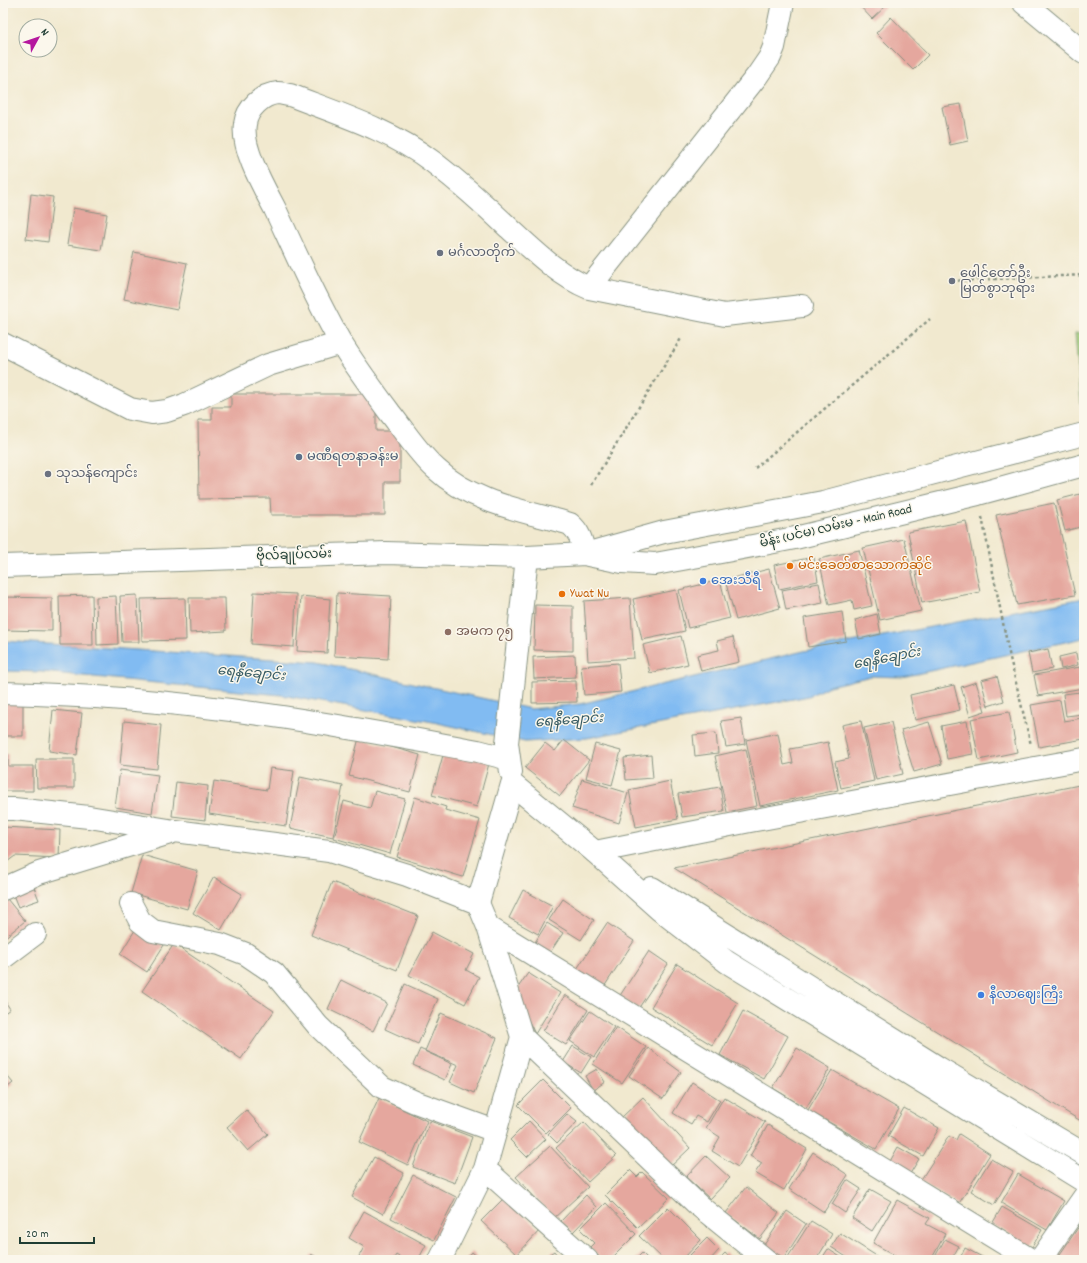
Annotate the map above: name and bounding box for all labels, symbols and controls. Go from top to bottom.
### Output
north arrow [18,18,58,58]
text: N [36,26,52,41]
place label: မင်္ဂလာတိုက် [448,243,515,263]
marker: မင်္ဂလာတိုက် [435,248,445,258]
place label: ‌ဖေါင်‌‌တော်‌ဦး မြတ်‌စွာဘုရား [960,264,1035,299]
marker: ‌ဖေါင်‌‌တော်‌ဦး မြတ်‌စွာဘုရား [947,276,957,286]
place label: မဏီရတနာခန်းမ [307,447,399,467]
marker: မဏီရတနာခန်းမ [294,452,304,462]
place label: သုသန်ကျောင်း [56,464,138,484]
marker: သုသန်ကျောင်း [43,469,53,479]
street label: မိန်း (ပင်မ) လမ်းမ - Main Road [758,499,914,554]
street label: ဗိုလ်‌ချုပ်‌လမ်း [256,544,332,567]
place label: မင်းခေတ်စာသောက်ဆိုင် [798,556,932,576]
marker: မင်းခေတ်စာသောက်ဆိုင် [785,561,795,571]
place label: အေးသီရီ [711,571,762,591]
marker: အေးသီရီ [698,576,708,586]
place label: Ywat Nu [570,585,609,604]
marker: Ywat Nu [557,589,567,599]
place label: အမက ၇၅ [456,623,513,642]
marker: အမက ၇၅ [443,627,453,637]
water label: ရေနီချောင်း [851,640,924,675]
water label: ရေနီချောင်း [216,659,287,687]
water label: ရေနီချောင်း [534,707,605,733]
place label: နီလာ‌ဈေးကြီး [989,985,1063,1005]
marker: နီလာ‌ဈေးကြီး [976,990,986,1000]
scale bar [20,1219,94,1245]
text: 20 m [26,1226,49,1243]

